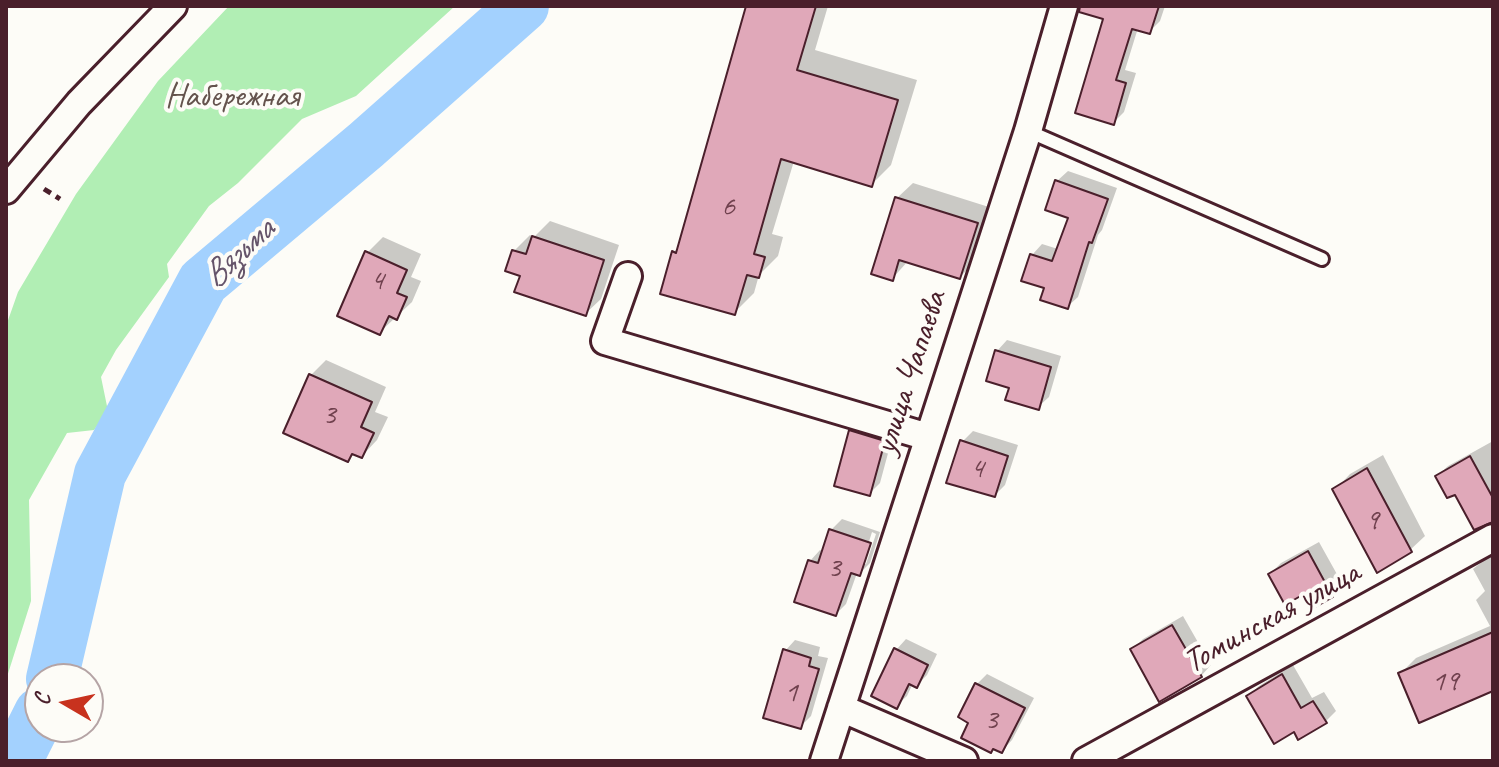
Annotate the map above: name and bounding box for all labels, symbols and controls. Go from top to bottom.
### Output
park label: Набережная [165,77,299,117]
house number: 6 [721,189,735,225]
water label: Вязьма [194,210,284,298]
house number: 4 [370,263,384,299]
street label: улица Чапаева [866,286,956,460]
house number: 3 [322,397,336,433]
house number: 4 [970,451,984,487]
house number: 9 [1365,503,1379,539]
house number: 3 [827,550,841,586]
street label: Томинская улица [1177,553,1367,683]
north arrow [24,663,104,743]
house number: 19 [1432,664,1458,700]
house number: 1 [784,675,798,711]
text: С [28,692,57,707]
house number: 3 [984,702,998,738]

